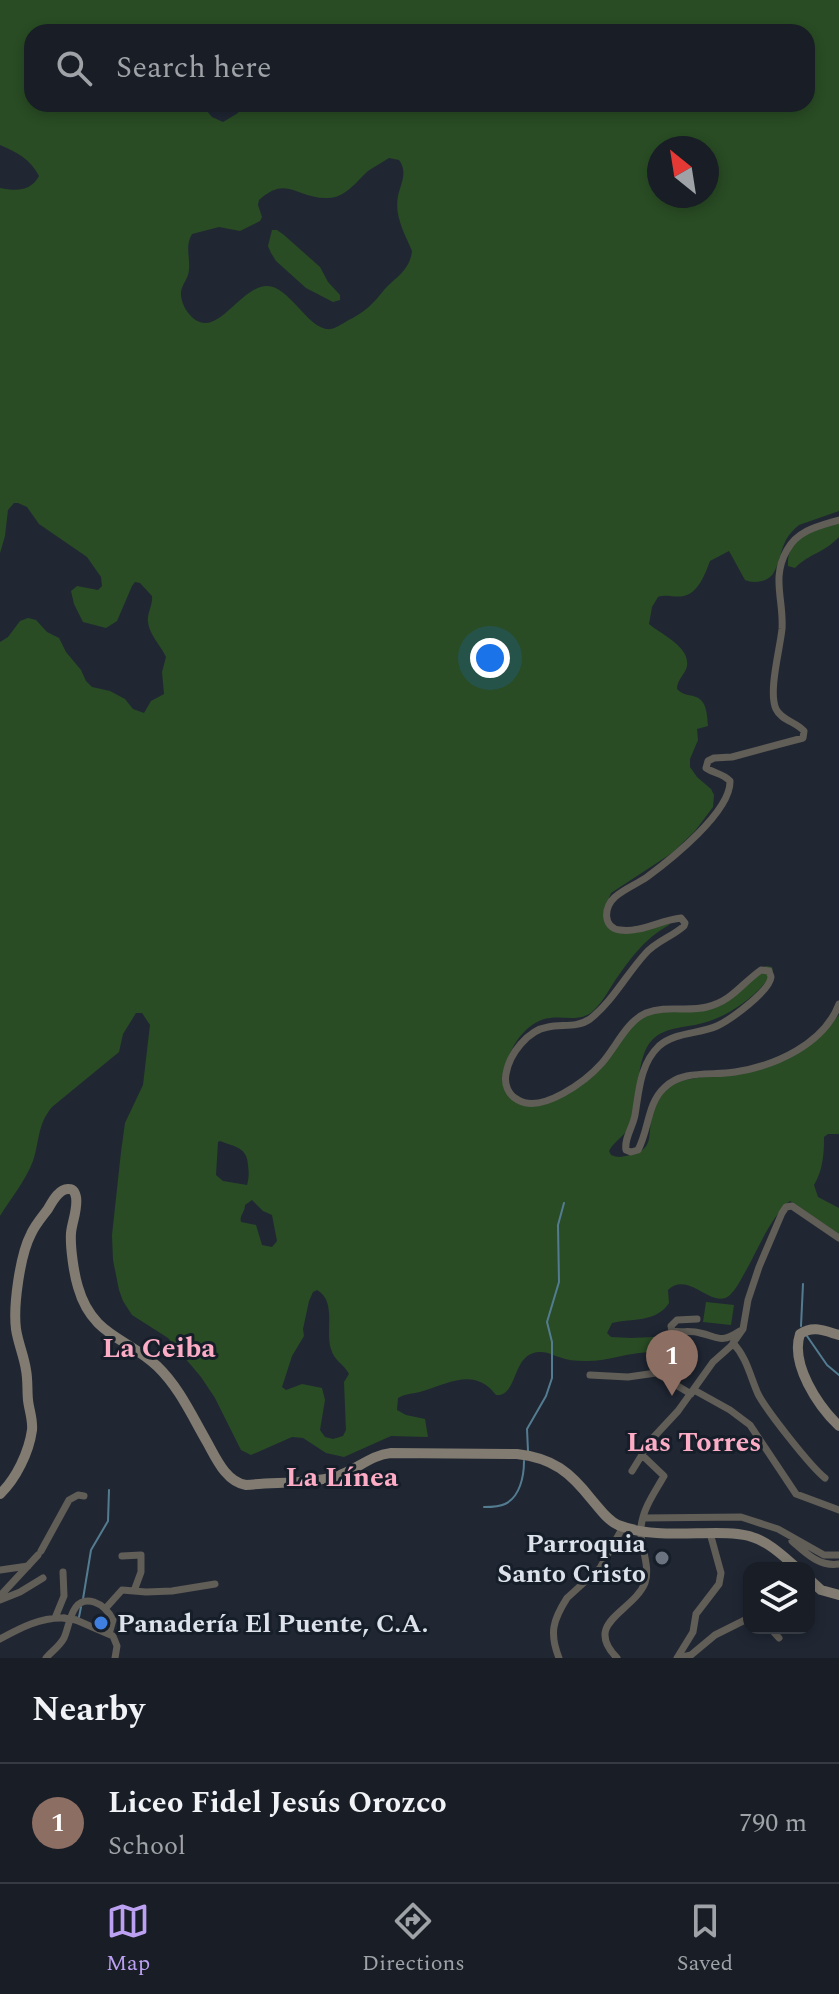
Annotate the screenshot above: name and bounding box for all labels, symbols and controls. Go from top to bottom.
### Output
search box [24,24,815,112]
text: Search here [116,45,272,91]
icon: search [52,46,96,90]
north arrow [647,136,719,208]
your location [470,638,510,678]
district label: La Ceiba [102,1327,216,1370]
pin: 1 [646,1330,698,1396]
district label: Las Torres [626,1421,762,1464]
district label: La Línea [286,1456,399,1499]
place label: Parroquia Santo Cristo [497,1524,647,1594]
marker: Parroquia Santo Cristo [653,1549,671,1567]
map controls [743,1562,815,1634]
button: layers [743,1562,815,1634]
place label: Panadería El Puente, C.A. [117,1604,428,1644]
marker: Panadería El Puente, C.A. [92,1614,110,1632]
text: Nearby [32,1684,145,1736]
text: Liceo Fidel Jesús Orozco [108,1780,447,1826]
text: 1 [51,1803,65,1843]
text: 790 m [739,1803,807,1843]
text: School [108,1826,186,1866]
tab: Map [106,1899,150,1980]
tab: Directions [362,1899,465,1980]
tab: Saved [677,1899,733,1980]

